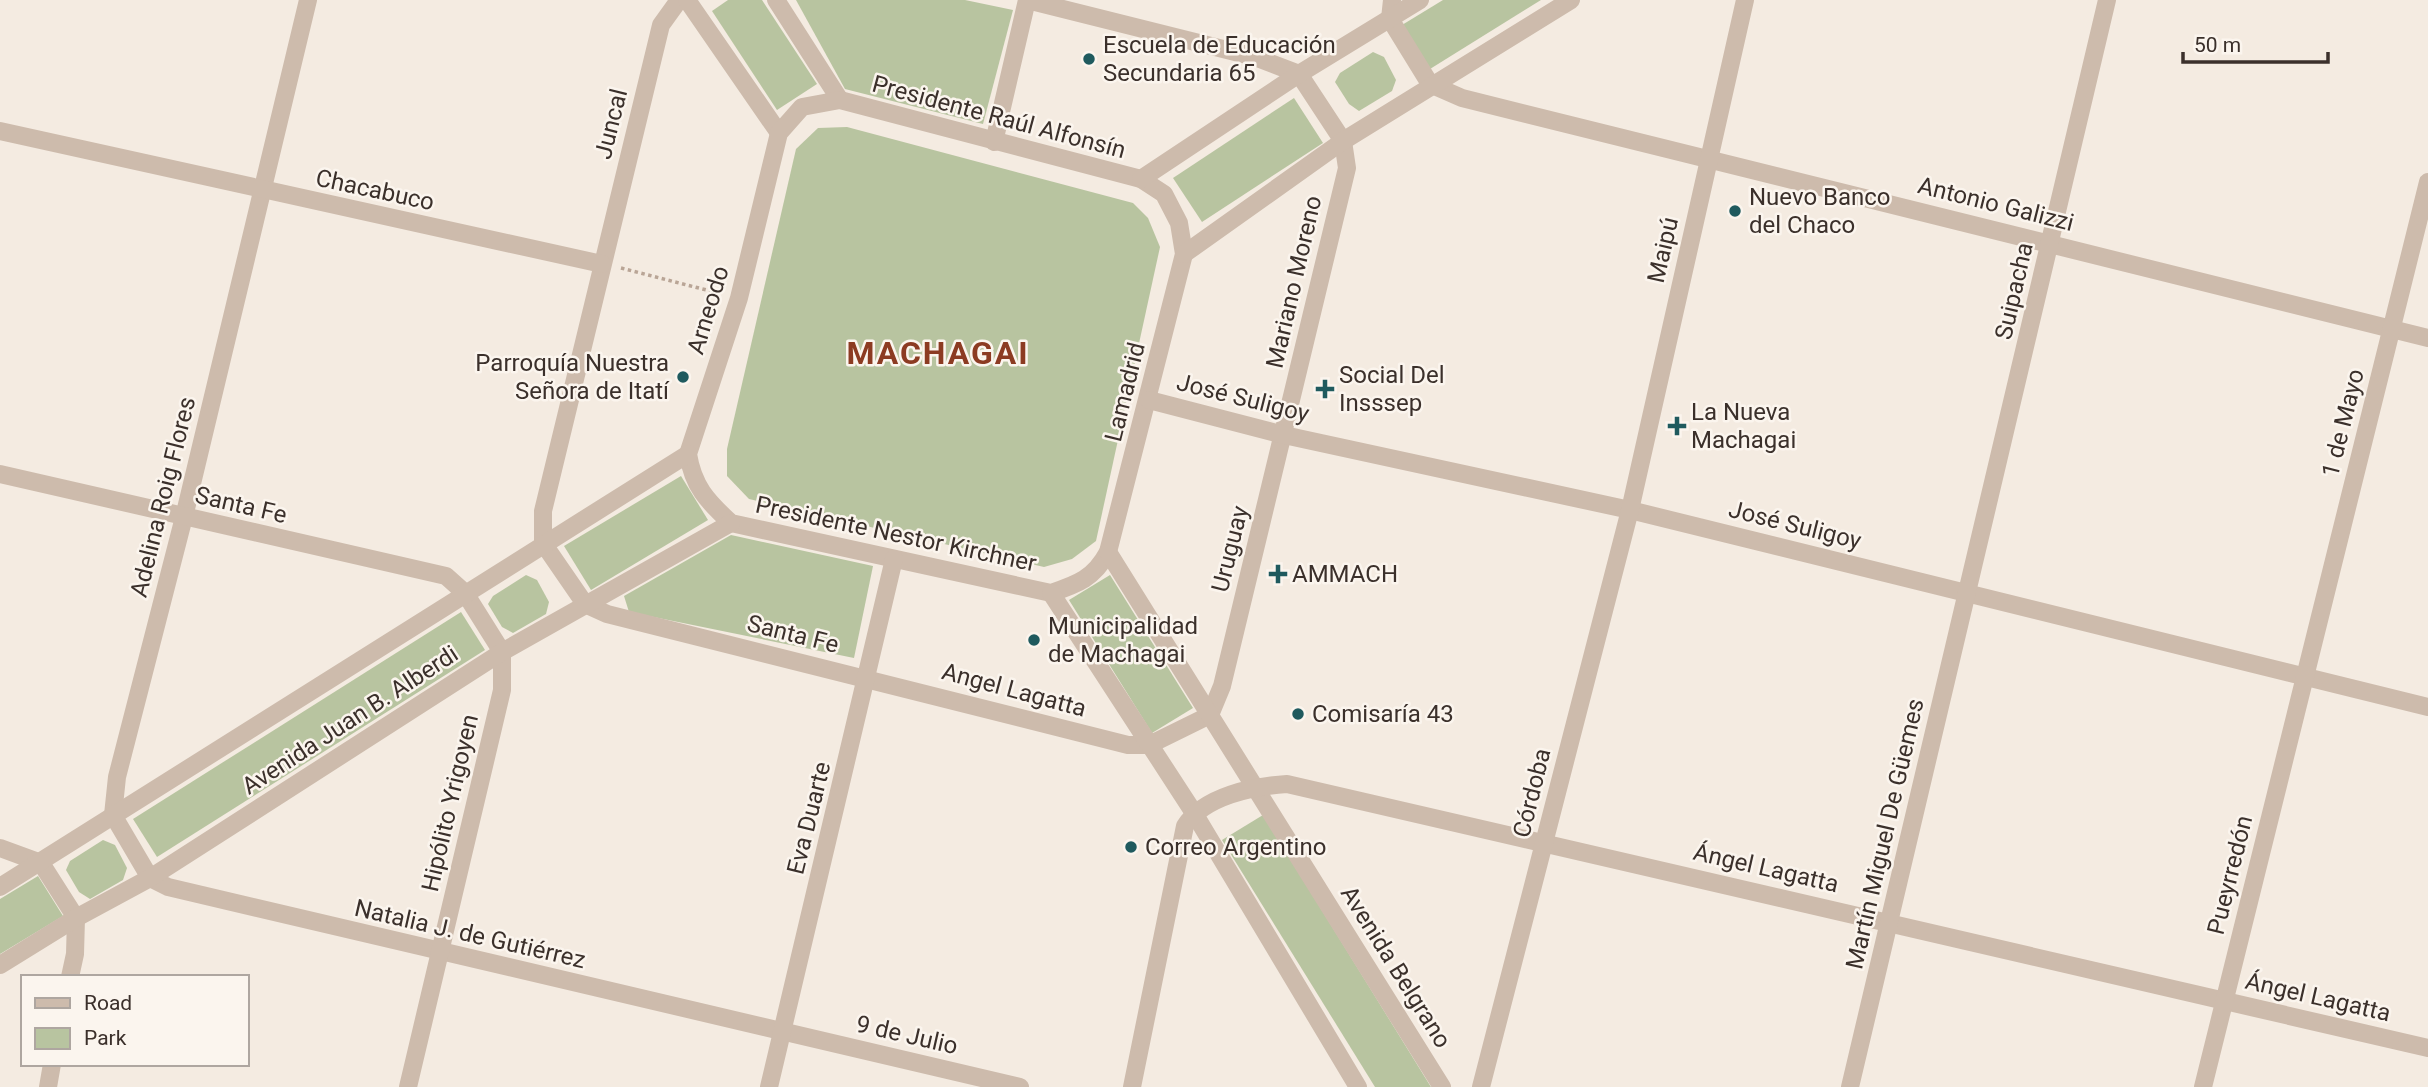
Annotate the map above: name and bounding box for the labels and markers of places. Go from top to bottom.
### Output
place label: Escuela de Educación Secundaria 65 [1103,31,1336,87]
marker: Escuela de Educación Secundaria 65 [1081,51,1097,67]
place label: Nuevo Banco del Chaco [1749,183,1891,239]
marker: Nuevo Banco del Chaco [1727,203,1743,219]
place label: Parroquía Nuestra Señora de Itatí [475,349,670,405]
place label: Social Del Insssep [1339,361,1445,417]
marker: Parroquía Nuestra Señora de Itatí [675,369,691,385]
marker: Social Del Insssep [1317,381,1333,397]
place label: La Nueva Machagai [1691,398,1796,454]
marker: La Nueva Machagai [1669,418,1685,434]
place label: AMMACH [1292,560,1398,588]
marker: AMMACH [1270,566,1286,582]
place label: Municipalidad de Machagai [1048,612,1198,668]
marker: Municipalidad de Machagai [1026,632,1042,648]
place label: Comisaría 43 [1312,700,1454,728]
marker: Comisaría 43 [1290,706,1306,722]
place label: Correo Argentino [1145,833,1326,861]
marker: Correo Argentino [1123,839,1139,855]

